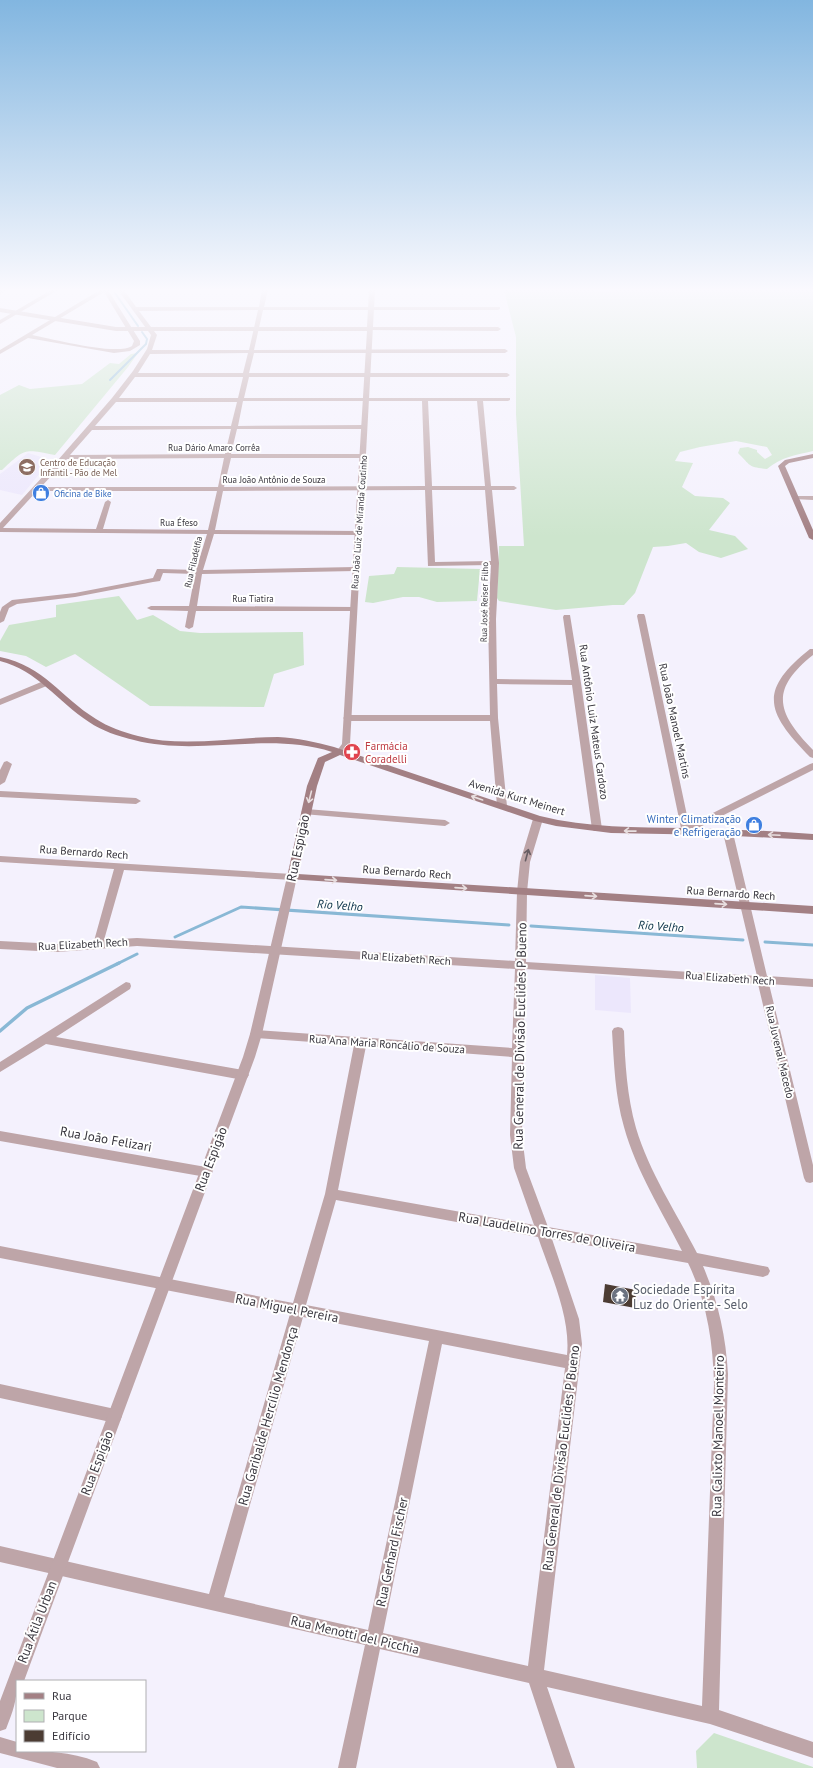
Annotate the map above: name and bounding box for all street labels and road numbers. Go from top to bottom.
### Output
street label: Rua Dário Amaro Corrêa [168,442,260,453]
street label: Rua João Luiz de Miranda Coutinho [349,455,369,589]
street label: Rua João Antônio de Souza [222,474,326,485]
street label: Rua Éfeso [160,517,198,528]
street label: Rua Filadélfia [182,535,204,589]
street label: Rua José Reiser Filho [478,562,490,642]
street label: Rua Tiatira [232,593,274,604]
street label: Rua Antônio Luiz Mateus Cardozo [576,644,612,801]
street label: Rua João Manoel Martins [656,662,694,780]
street label: Avenida Kurt Meinert [467,776,567,818]
street label: Rua Espigão [283,813,313,883]
street label: Rua Bernardo Rech [39,842,129,862]
street label: Rua Bernardo Rech [362,862,452,882]
street label: Rua Bernardo Rech [686,883,776,903]
street label: Rua General de Divisão Euclides P Bueno [510,922,530,1150]
street label: Rua Elizabeth Rech [38,935,128,953]
street label: Rua Elizabeth Rech [361,948,451,968]
street label: Rua Elizabeth Rech [685,968,775,988]
street label: Rua Juvenal Macedo [763,1004,797,1100]
street label: Rua Ana Maria Roncálio de Souza [309,1032,465,1056]
street label: Rua João Felizari [59,1123,153,1155]
street label: Rua Espigão [191,1124,231,1194]
street label: Rua Laudelino Torres de Oliveira [457,1208,637,1256]
street label: Rua Miguel Pereira [234,1290,340,1326]
street label: Rua Garibalde Hercílio Mendonça [234,1325,302,1507]
street label: Rua General de Divisão Euclides P Bueno [539,1344,583,1572]
street label: Rua Calixto Manoel Monteiro [708,1355,728,1517]
street label: Rua Espigão [77,1428,117,1498]
street label: Rua Gerhard Fischer [372,1495,412,1608]
street label: Rua Átila Urban [14,1579,60,1665]
street label: Rua Menotti del Picchia [289,1612,421,1658]

